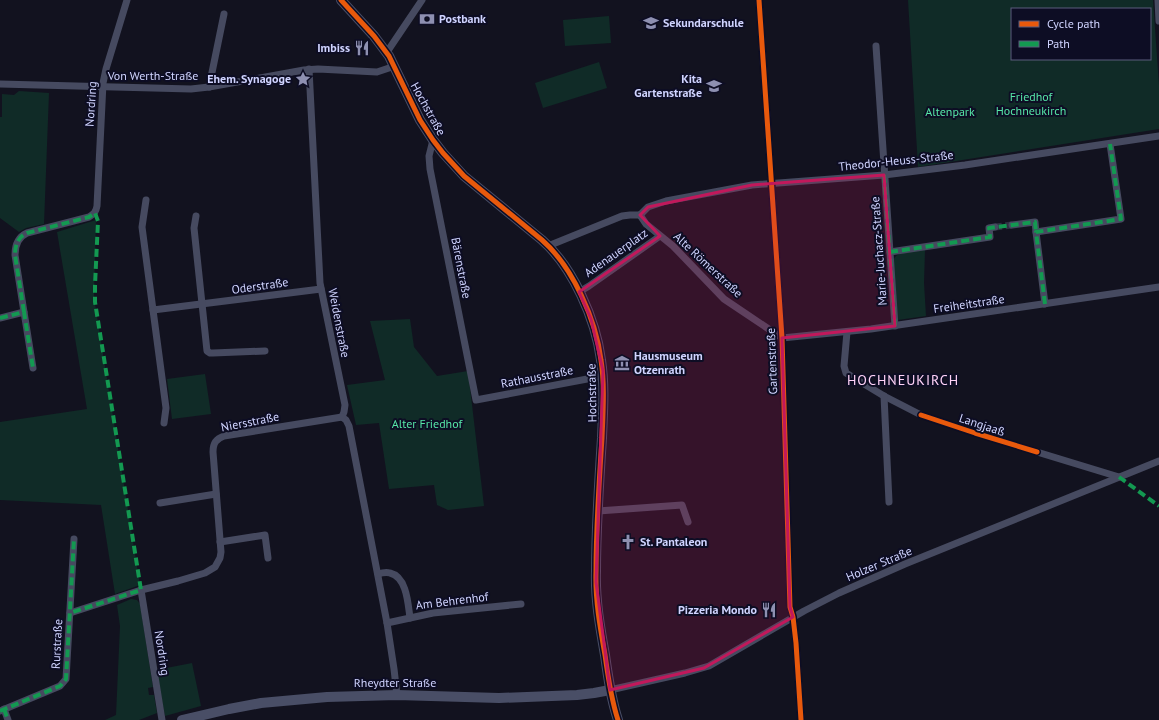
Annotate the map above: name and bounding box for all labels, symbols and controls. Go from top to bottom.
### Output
legend [1011,8,1151,60]
bank icon: Postbank [418,10,436,28]
place label: Postbank [439,11,486,26]
school or university icon: Sekundarschule [642,14,660,32]
place label: Sekundarschule [663,15,744,30]
text: Cycle path [1047,16,1100,31]
text: Path [1047,36,1070,51]
restaurant icon: Imbiss [353,39,371,57]
place label: Imbiss [317,40,350,55]
street label: Von Werth-Straße [107,68,198,83]
place icon: Ehem. Synagoge [294,70,312,88]
place label: Ehem. Synagoge [207,71,291,86]
place label: Kita Gartenstraße [634,71,702,100]
school or university icon: Kita Gartenstraße [705,77,723,95]
street label: Hochstraße [408,79,449,138]
street label: Nordring [81,81,100,127]
park label: Friedhof Hochneukirch [996,89,1066,118]
park label: Altenpark [925,104,975,119]
street label: Theodor-Heuss-Straße [838,147,954,174]
street label: Marie-Juchacz-Straße [867,196,890,306]
street label: Adenauerplatz [581,225,650,280]
street label: Alte Römerstraße [671,229,746,300]
street label: Bärenstraße [448,236,475,300]
street label: Oderstraße [231,274,289,297]
street label: Weidenstraße [325,287,354,359]
street label: Freiheitstraße [932,291,1006,316]
street label: Gartenstraße [763,327,780,395]
place label: Hausmuseum Otzenrath [634,348,703,377]
museum icon: Hausmuseum Otzenrath [613,354,631,372]
street label: Rathausstraße [499,362,574,391]
street label: Hochstraße [583,363,600,423]
district label: HOCHNEUKIRCH [847,371,959,389]
street label: Niersstraße [220,409,280,434]
street label: Langjaaß [957,410,1007,439]
park label: Alter Friedhof [392,416,463,431]
church icon: St. Pantaleon [619,533,637,551]
place label: St. Pantaleon [640,534,707,549]
street label: Holzer Straße [844,543,914,584]
street label: Am Behrenhof [415,588,490,612]
restaurant icon: Pizzeria Mondo [760,601,778,619]
place label: Pizzeria Mondo [678,602,758,617]
street label: Rurstraße [48,619,65,669]
street label: Nordring [152,629,173,676]
street label: Rheydter Straße [354,675,436,690]

